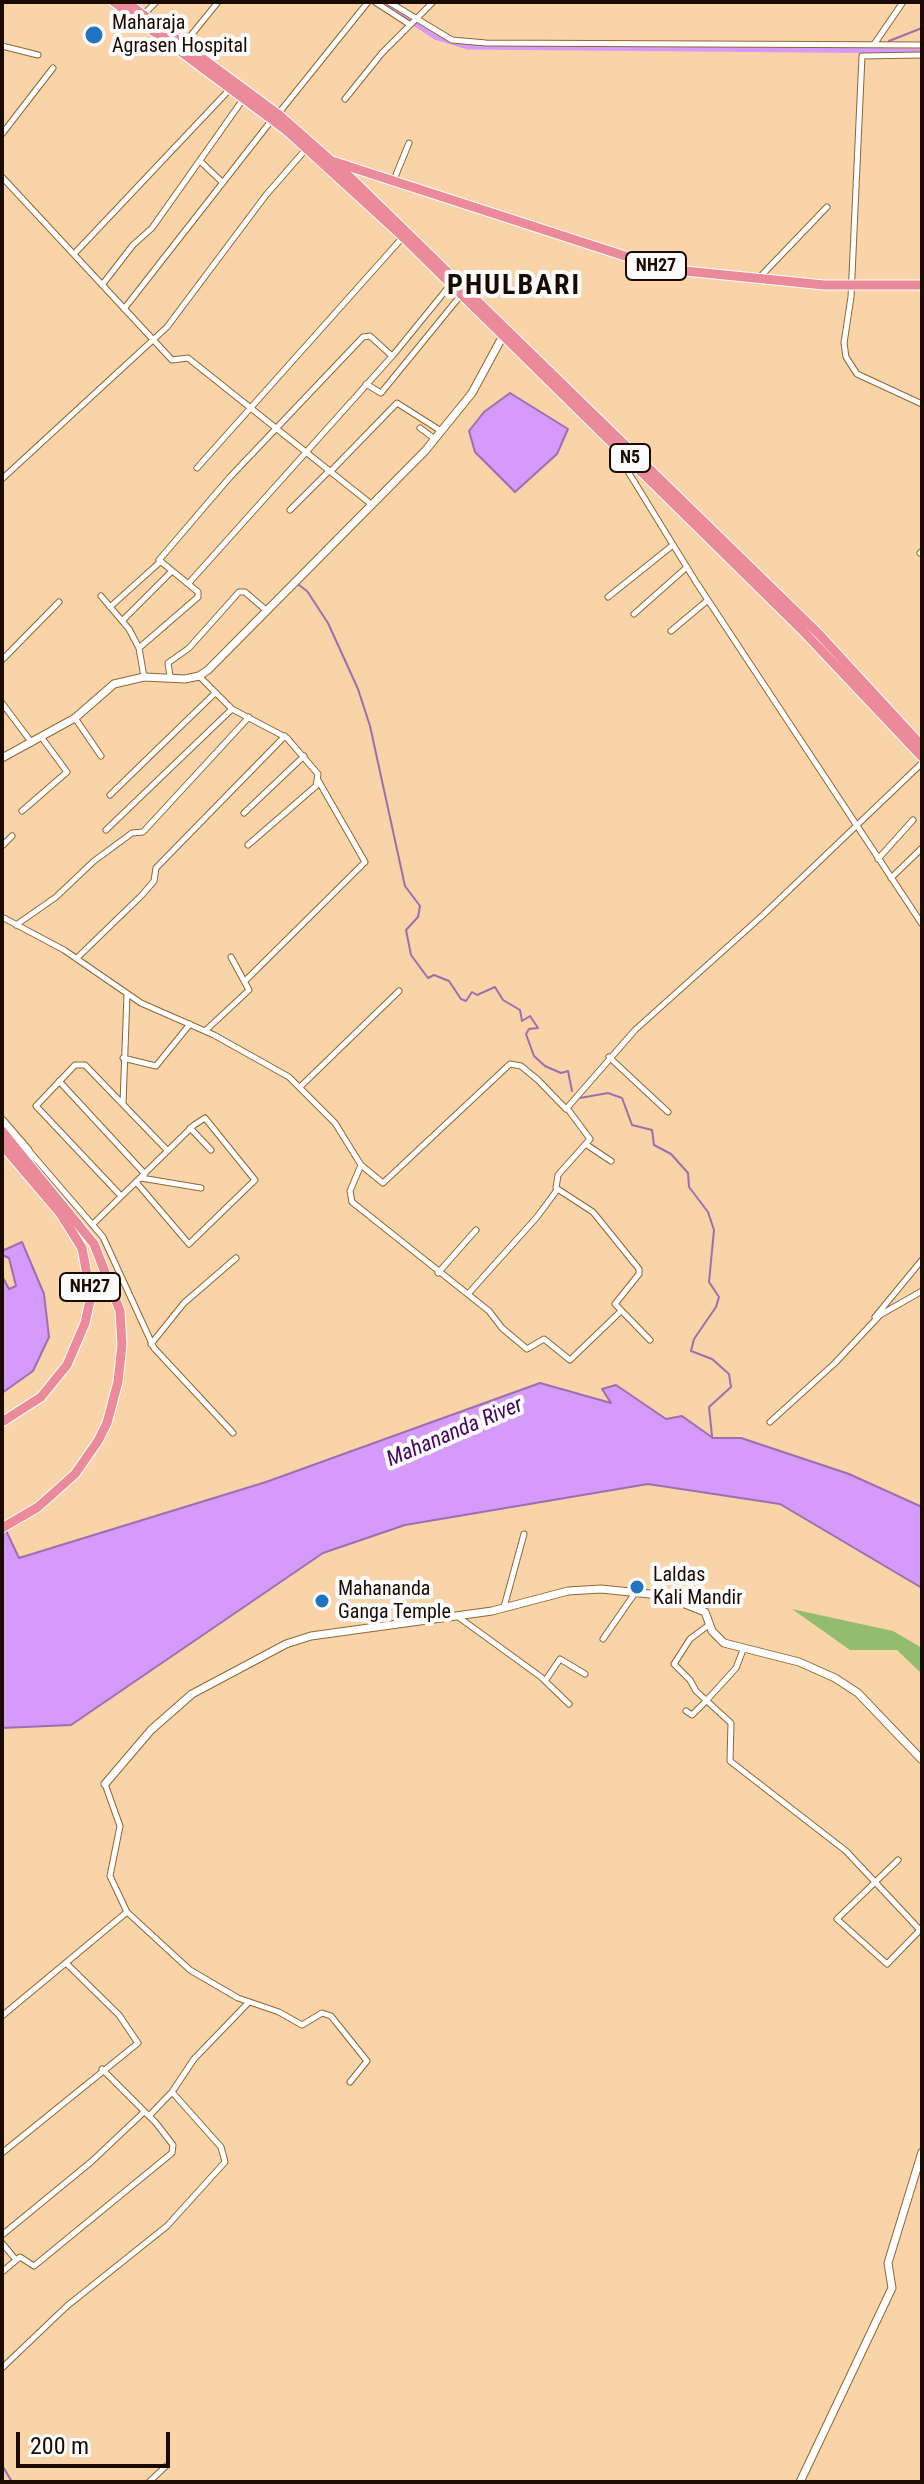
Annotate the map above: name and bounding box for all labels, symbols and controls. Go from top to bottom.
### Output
place label: Maharaja Agrasen Hospital [112,12,248,59]
marker: Maharaja Agrasen Hospital [83,24,105,46]
road number: NH27 [626,252,686,280]
district label: PHULBARI [447,270,581,304]
road number: N5 [610,444,650,472]
road number: NH27 [60,1273,120,1301]
water label: Mahananda River [383,1392,527,1474]
place label: Laldas Kali Mandir [653,1564,742,1611]
place label: Mahananda Ganga Temple [338,1578,451,1625]
marker: Laldas Kali Mandir [628,1578,646,1596]
marker: Mahananda Ganga Temple [313,1592,331,1610]
scale bar [20,2416,174,2466]
text: 200 m [30,2432,89,2460]

